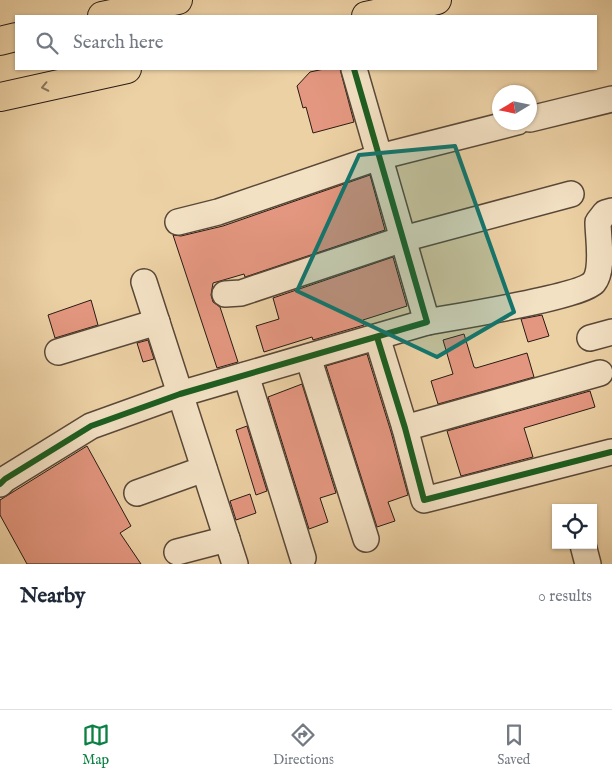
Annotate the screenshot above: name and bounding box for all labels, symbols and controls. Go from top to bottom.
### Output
search box [15,15,597,70]
icon: search [33,29,61,57]
text: Search here [73,31,164,55]
one-way arrow [41,81,50,92]
north arrow [492,85,537,130]
map controls [552,504,597,549]
button: locate [552,504,597,549]
text: Nearby [20,583,85,610]
text: 0 results [538,587,592,607]
tab: Map [82,721,110,769]
tab: Directions [273,721,334,769]
tab: Saved [497,721,530,769]

